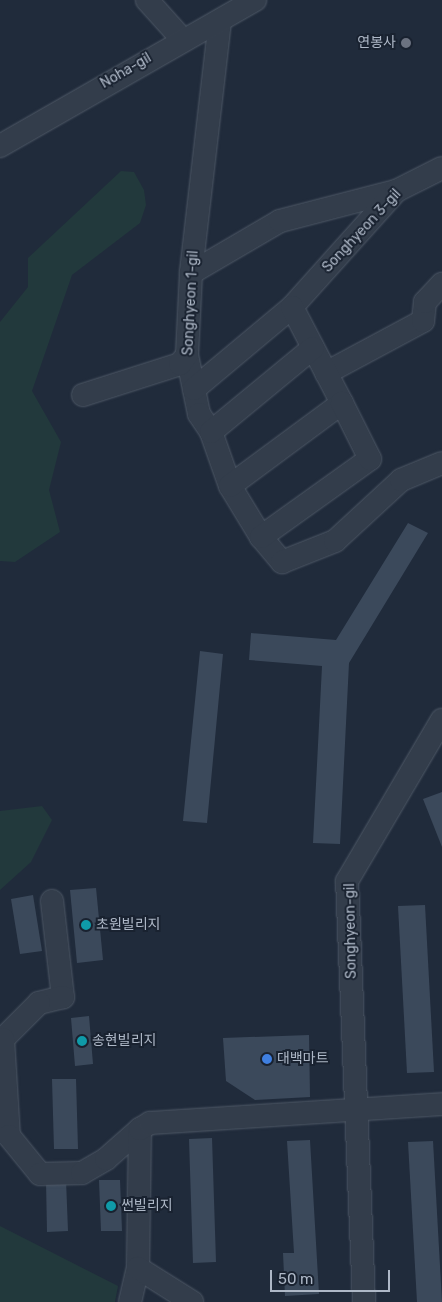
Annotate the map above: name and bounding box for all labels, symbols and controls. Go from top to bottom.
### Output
place label: 연봉사 [357,35,396,51]
marker: 연봉사 [400,37,412,49]
street label: Noha-gil [98,50,154,92]
street label: Songhyeon 3-gil [319,186,405,276]
street label: Songhyeon 1-gil [180,250,202,356]
street label: Songhyeon-gil [342,883,360,979]
place label: 초원빌리지 [96,917,160,933]
marker: 초원빌리지 [80,919,92,931]
place label: 송현빌리지 [92,1033,156,1049]
marker: 송현빌리지 [76,1035,88,1047]
place label: 대백마트 [277,1051,329,1067]
marker: 대백마트 [261,1053,273,1065]
place label: 썬빌리지 [121,1198,173,1214]
marker: 썬빌리지 [105,1200,117,1212]
scale bar [272,1260,392,1292]
text: 50 m [278,1270,313,1288]

